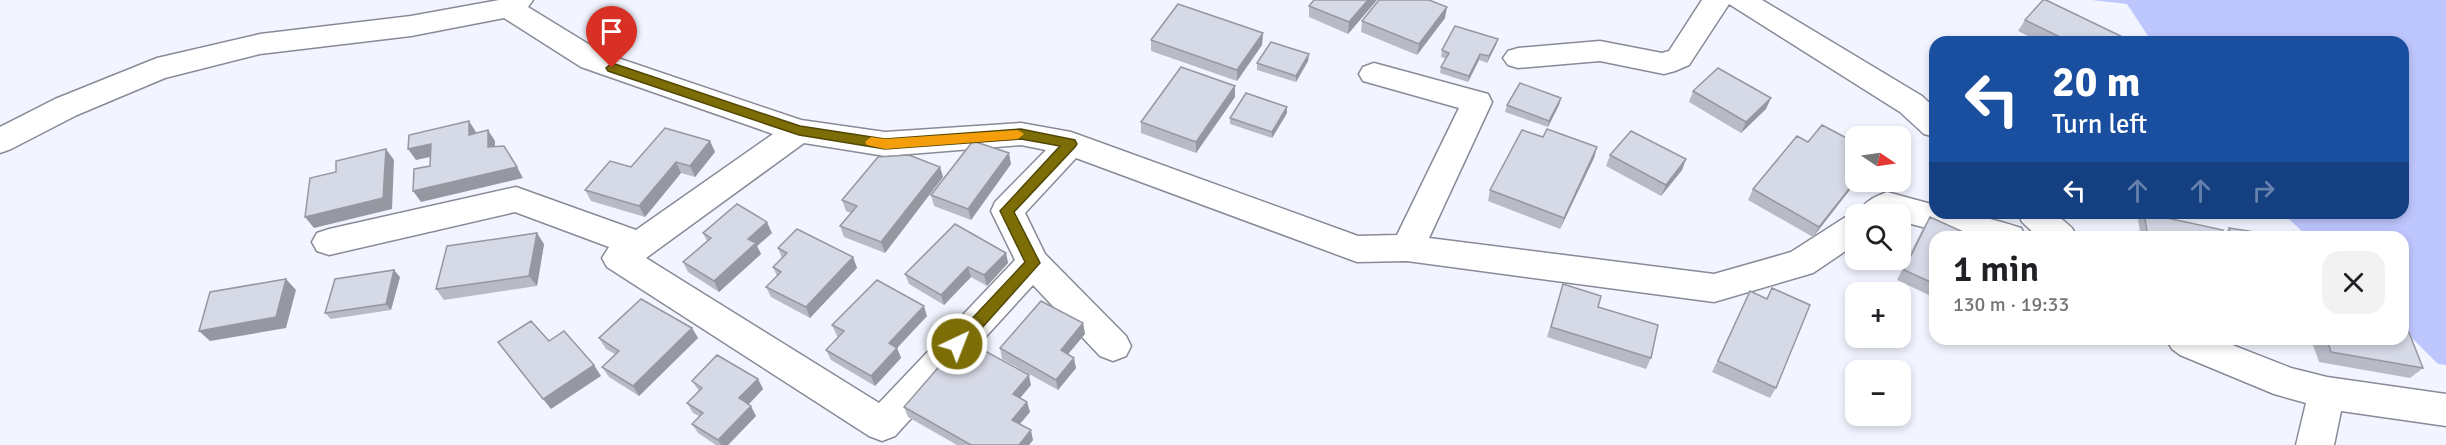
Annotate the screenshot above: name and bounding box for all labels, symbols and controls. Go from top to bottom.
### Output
pin [586,6,637,68]
icon: arrive [595,15,628,48]
text: 20 m [2052,57,2141,108]
icon: left [1953,60,2031,138]
text: Turn left [2052,108,2147,141]
north arrow [1845,126,1911,192]
map controls [1845,126,1911,426]
icon: left [2058,174,2091,207]
icon: ahead [2121,174,2154,207]
icon: ahead [2184,174,2217,207]
icon: right [2247,174,2280,207]
button: search [1845,204,1911,270]
text: 1 min [1953,247,2039,292]
button: close [2322,251,2385,314]
button: + [1845,282,1911,348]
text: 130 m · 19:33 [1953,292,2069,317]
position arrow [925,312,989,376]
button: − [1845,360,1911,426]

